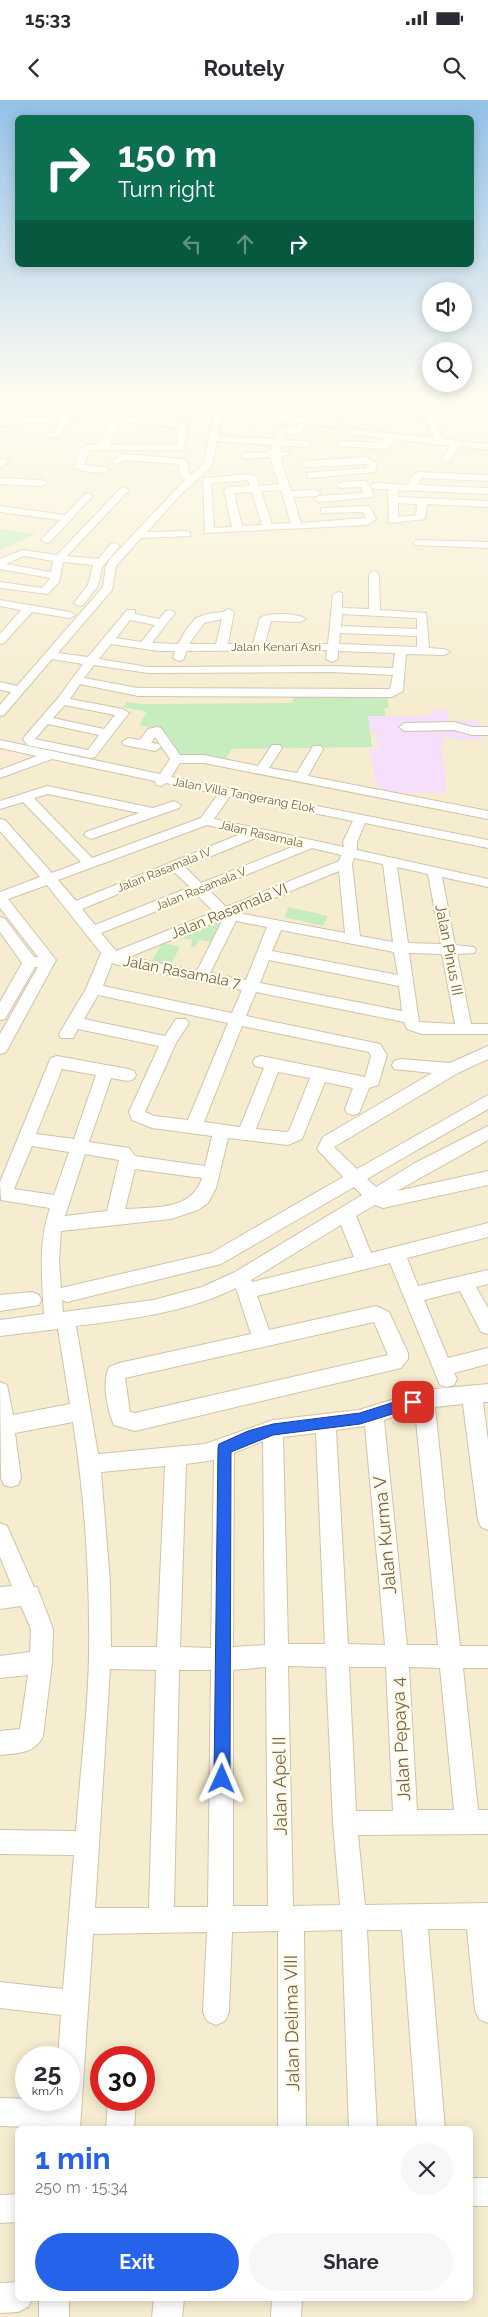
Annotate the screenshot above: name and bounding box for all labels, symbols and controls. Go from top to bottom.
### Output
text: 15:33 [25,7,71,29]
icon: back [20,54,48,82]
icon: search [440,54,468,82]
text: Routely [203,55,285,81]
text: 150 m [118,134,217,175]
icon: right [35,135,100,200]
text: Turn right [118,176,215,202]
icon: left [178,230,206,258]
icon: ahead [231,230,259,258]
icon: right [284,230,312,258]
map controls [422,282,472,392]
button: sound [422,282,472,332]
button: search [422,342,472,392]
street label: Jalan Kenari Asri [231,640,321,654]
street label: Jalan Villa Tangerang Elok [172,774,317,816]
street label: Jalan Rasamala [217,817,305,851]
street label: Jalan Rasamala IV [115,845,213,895]
street label: Jalan Rasamala V [153,864,249,914]
street label: Jalan Rasamala VI [168,879,290,943]
street label: Jalan Pinus III [431,903,467,997]
street label: Jalan Rasamala 7 [122,952,242,992]
pin [392,1381,434,1423]
icon: arrive [399,1388,427,1416]
street label: Jalan Kurma V [369,1475,400,1595]
street label: Jalan Pepaya 4 [387,1676,414,1802]
street label: Jalan Apel II [268,1736,291,1836]
position arrow [195,1752,247,1804]
street label: Jalan Delima VIII [280,1955,303,2091]
speed limit sign: 30 [90,2046,155,2111]
text: 25 [34,2057,61,2087]
text: km/h [32,2084,63,2098]
text: 1 min [35,2141,111,2176]
button: close [401,2143,453,2195]
text: 250 m · 15:34 [35,2178,128,2197]
button: Exit [35,2233,239,2291]
button: Share [249,2233,453,2291]

